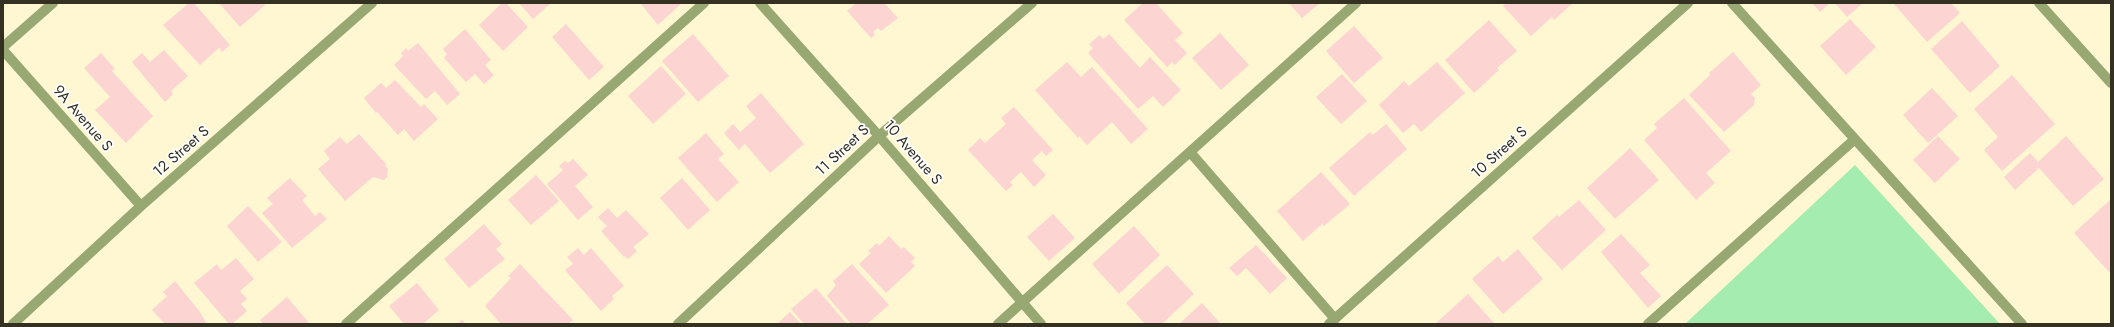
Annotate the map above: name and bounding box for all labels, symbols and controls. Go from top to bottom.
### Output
street label: 9A Avenue S [48,80,118,156]
street label: 10 Avenue S [879,115,947,189]
street label: 11 Street S [810,119,874,181]
street label: 12 Street S [148,120,214,182]
street label: 10 Street S [1466,121,1532,183]

